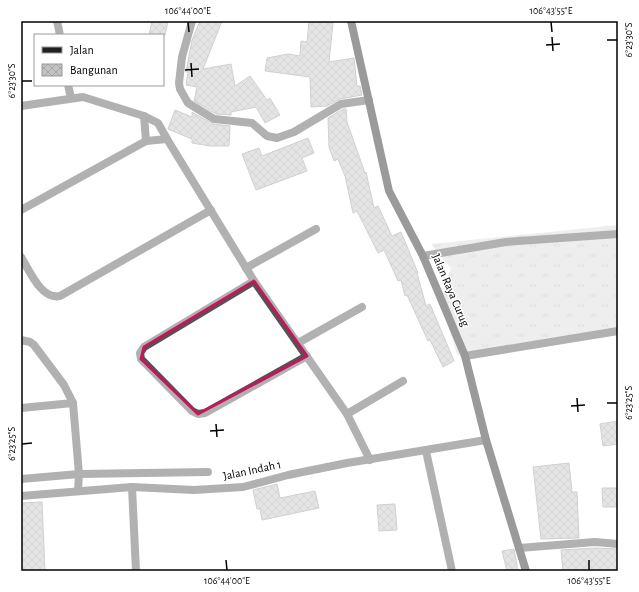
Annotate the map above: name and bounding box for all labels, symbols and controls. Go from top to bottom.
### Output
text: 106°44'00"E [165,6,211,16]
text: 106°43'55"E [530,6,573,16]
text: 6°23'30"S [624,22,634,57]
legend [34,34,164,86]
text: Jalan [70,44,94,56]
text: 6°23'30"S [7,63,17,98]
text: Bangunan [70,64,118,76]
street label: Jalan Raya Curug [429,252,472,329]
text: 6°23'25"S [624,386,634,420]
text: 6°23'25"S [7,427,17,461]
street label: Jalan Indah 1 [222,458,282,482]
text: 106°44'00"E [204,576,250,586]
text: 106°43'55"E [568,576,611,586]

